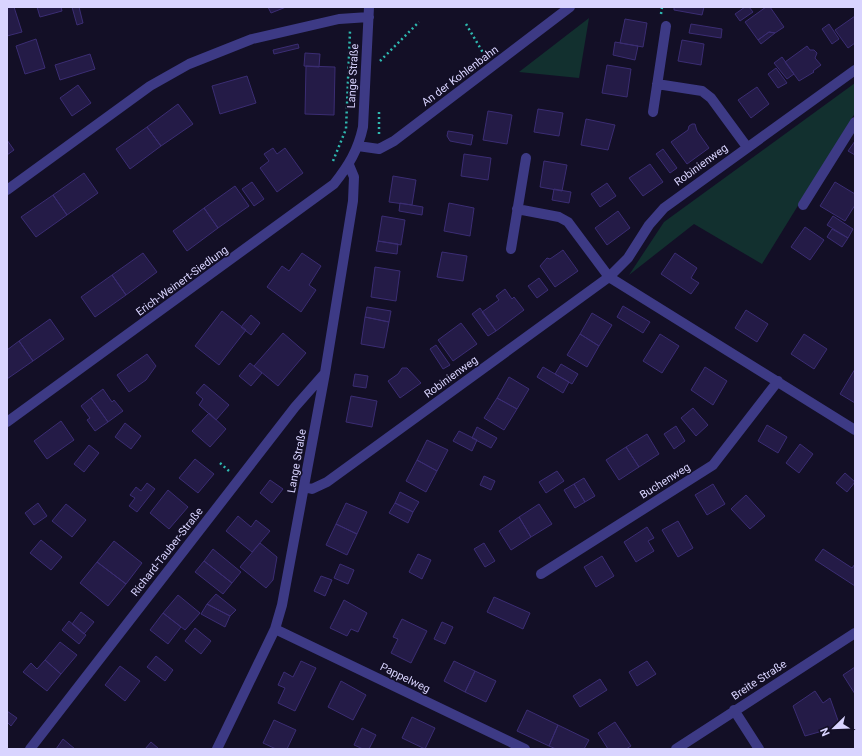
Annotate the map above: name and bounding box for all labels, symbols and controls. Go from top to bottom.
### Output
street label: Lange Straße [345,43,361,109]
street label: An der Kohlenbahn [419,43,501,109]
street label: Robinienweg [672,141,730,189]
street label: Erich-Weinert-Siedlung [134,243,230,319]
street label: Robinienweg [422,353,480,401]
street label: Lange Straße [285,428,309,494]
street label: Buchenweg [637,460,693,502]
street label: Richard-Tauber-Straße [128,505,206,599]
street label: Breite Straße [729,657,789,703]
street label: Pappelweg [378,660,432,696]
north arrow [814,708,854,748]
text: N [818,725,833,738]

